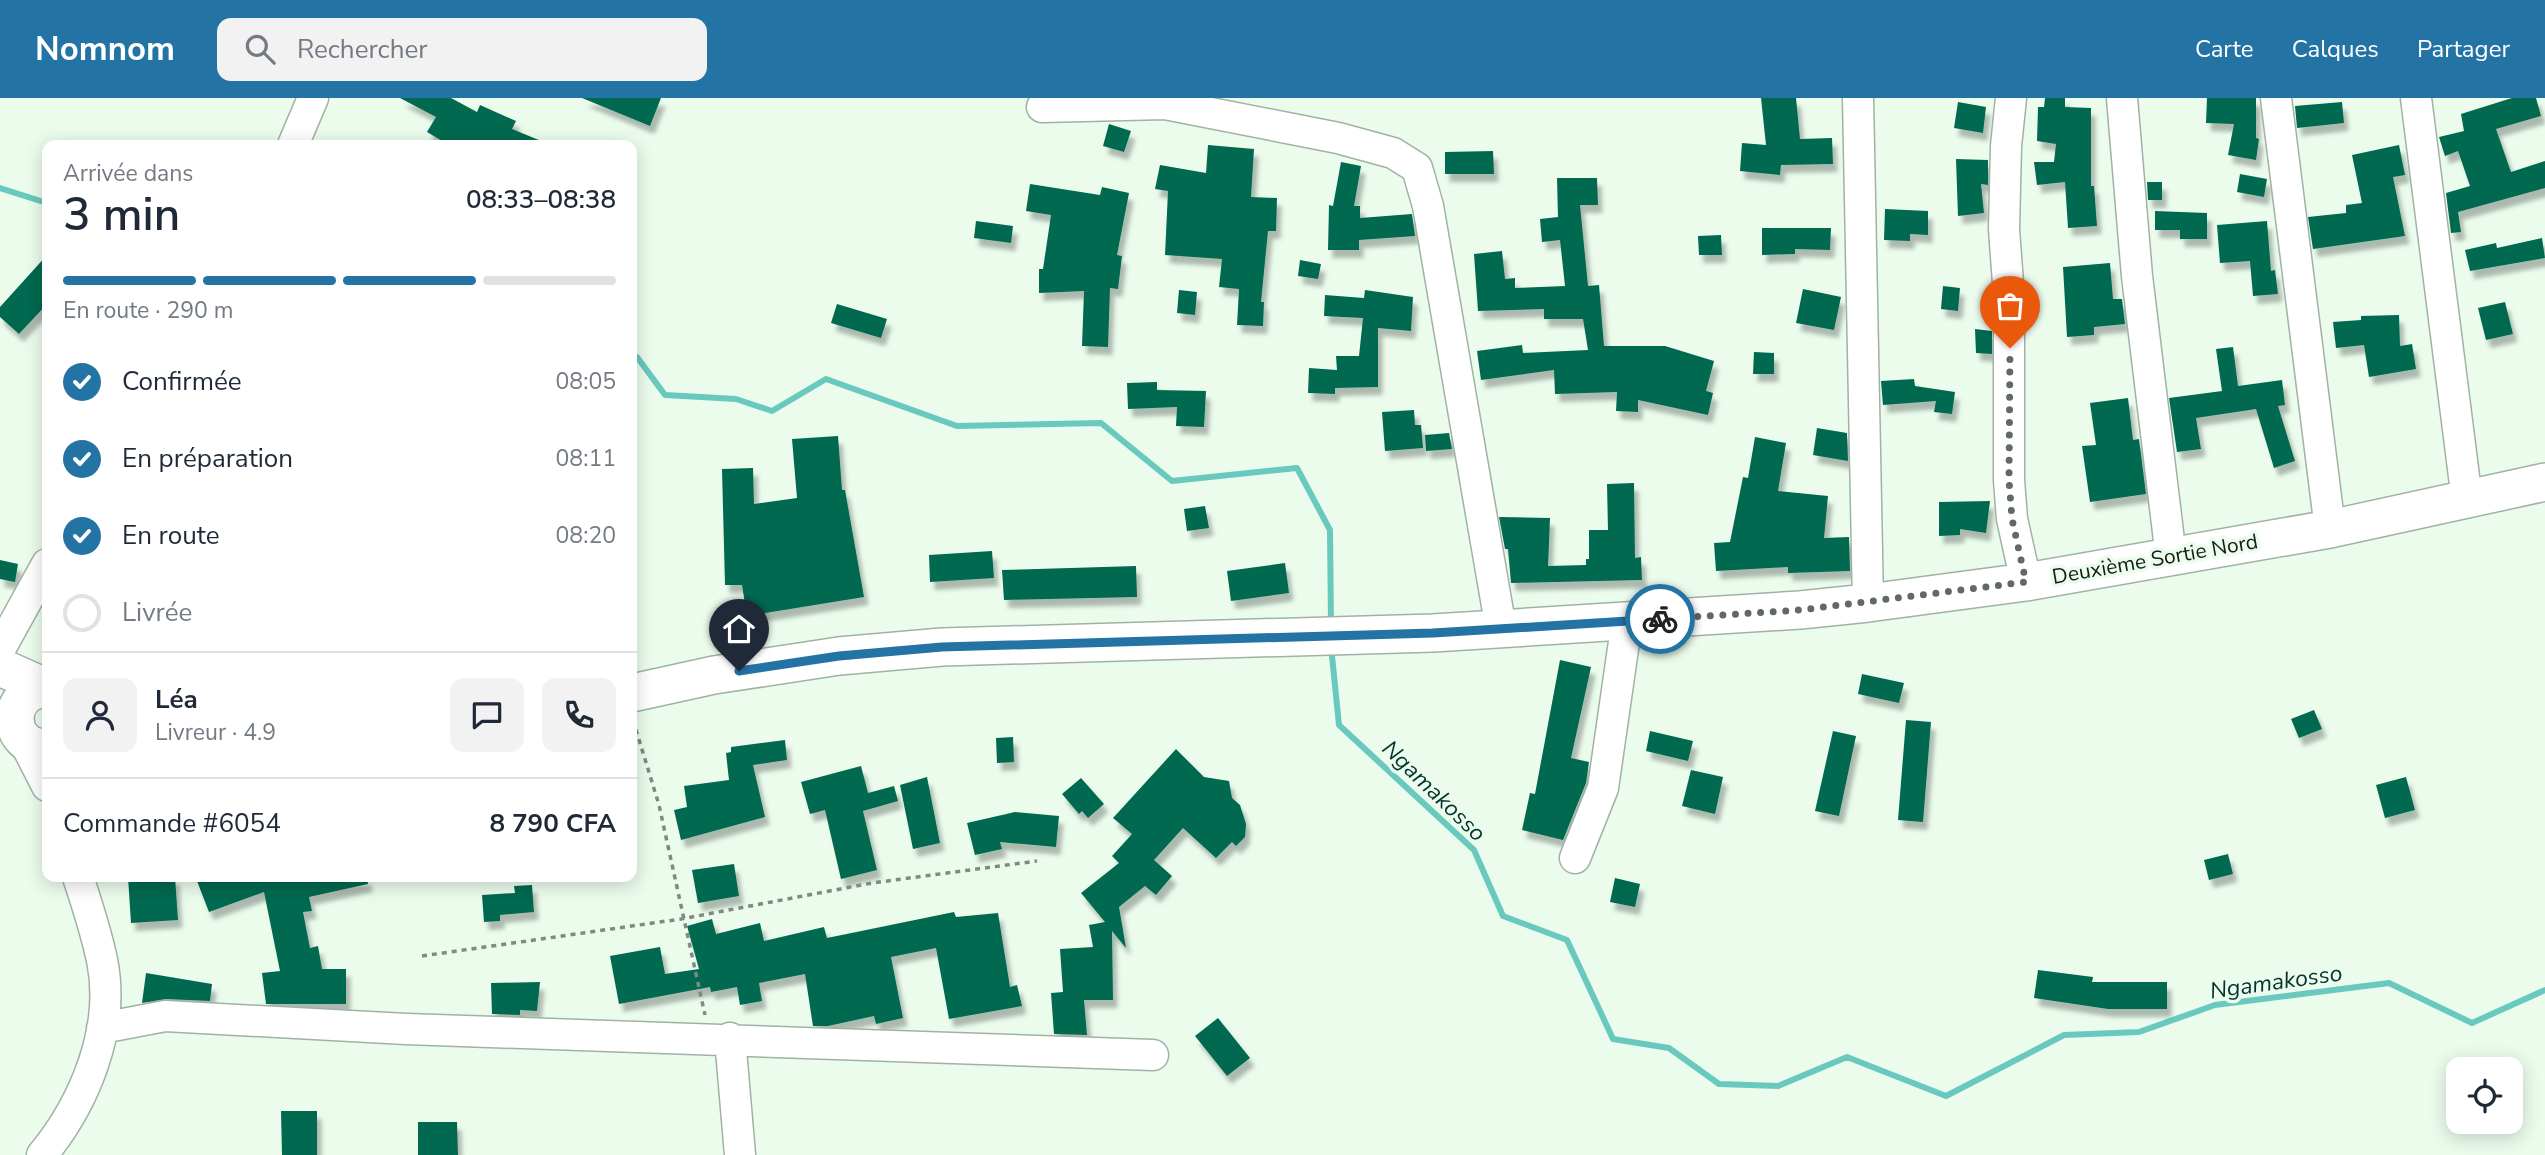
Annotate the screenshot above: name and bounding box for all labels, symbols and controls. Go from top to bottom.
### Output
search box [217,18,707,81]
text: Nomnom [35,27,175,72]
icon: search [241,30,279,68]
text: Rechercher [297,32,428,67]
text: Carte [2195,33,2254,65]
text: Calques [2292,33,2379,65]
text: Partager [2417,33,2510,65]
text: Arrivée dans [63,158,193,189]
text: 08:33–08:38 [466,182,616,217]
text: 3 min [63,183,180,246]
pin [1980,276,2040,348]
icon: bag [1991,287,2029,325]
text: En route · 290 m [63,295,233,326]
icon: check [63,363,101,401]
text: Confirmée [122,364,242,399]
text: 08:05 [556,366,616,397]
icon: check [63,440,101,478]
text: En préparation [122,441,293,476]
text: 08:11 [556,443,616,474]
icon: check [63,517,101,555]
text: En route [122,518,220,553]
text: 08:20 [556,520,616,551]
street label: Deuxième Sortie Nord [2050,527,2260,591]
courier [1625,584,1695,654]
text: Livrée [122,595,192,630]
pin [709,599,769,671]
icon: bike [1641,600,1679,638]
icon: home [720,610,758,648]
button: person [63,678,137,752]
button: chat [450,678,524,752]
button: phone [542,678,616,752]
text: Léa [155,682,198,717]
text: Livreur · 4.9 [155,717,276,748]
water label: Ngamakosso [1375,733,1493,849]
text: Commande #6054 [63,806,281,841]
text: 8 790 CFA [489,806,616,841]
water label: Ngamakosso [2208,957,2344,1007]
map controls [2446,1057,2523,1134]
button: locate [2446,1057,2523,1134]

